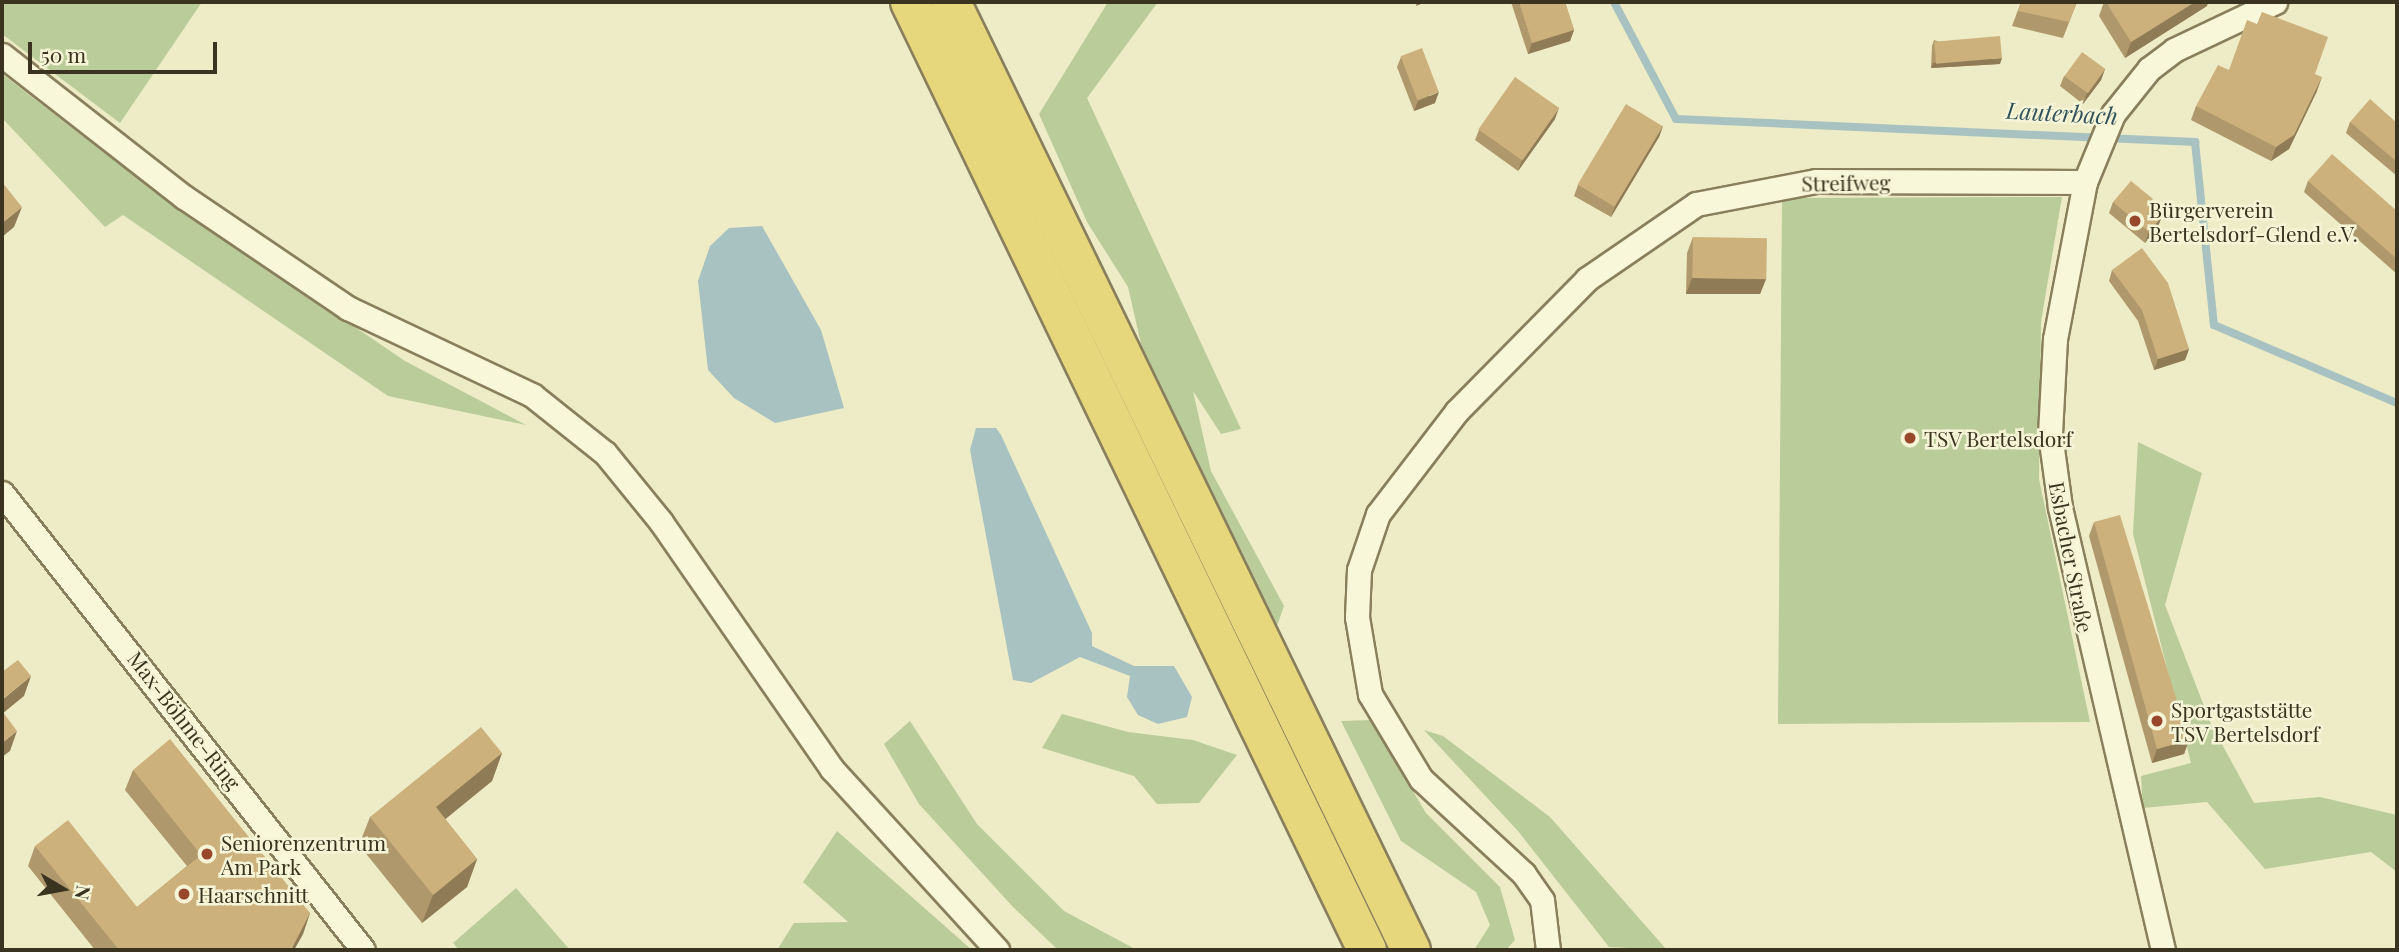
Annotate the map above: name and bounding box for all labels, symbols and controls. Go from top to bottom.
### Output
scale bar [32,28,220,72]
text: 50 m [41,40,86,68]
water label: Lauterbach [2005,96,2119,130]
street label: Streifweg [1801,169,1891,195]
place label: Bürgerverein Bertelsdorf-Glend e.V. [2149,196,2358,246]
marker: Bürgerverein Bertelsdorf-Glend e.V. [2127,213,2143,229]
place label: TSV Bertelsdorf [1924,425,2073,451]
marker: TSV Bertelsdorf [1902,430,1918,446]
street label: Esbacher Straße [2045,479,2099,635]
street label: Max-Böhme-Ring [123,646,247,794]
place label: Sportgaststätte TSV Bertelsdorf [2171,696,2320,746]
marker: Sportgaststätte TSV Bertelsdorf [2149,713,2165,729]
place label: Seniorenzentrum Am Park [221,829,386,879]
marker: Seniorenzentrum Am Park [199,846,215,862]
north arrow [28,854,98,924]
place label: Haarschnitt [198,881,309,907]
text: N [70,884,98,902]
marker: Haarschnitt [176,886,192,902]

